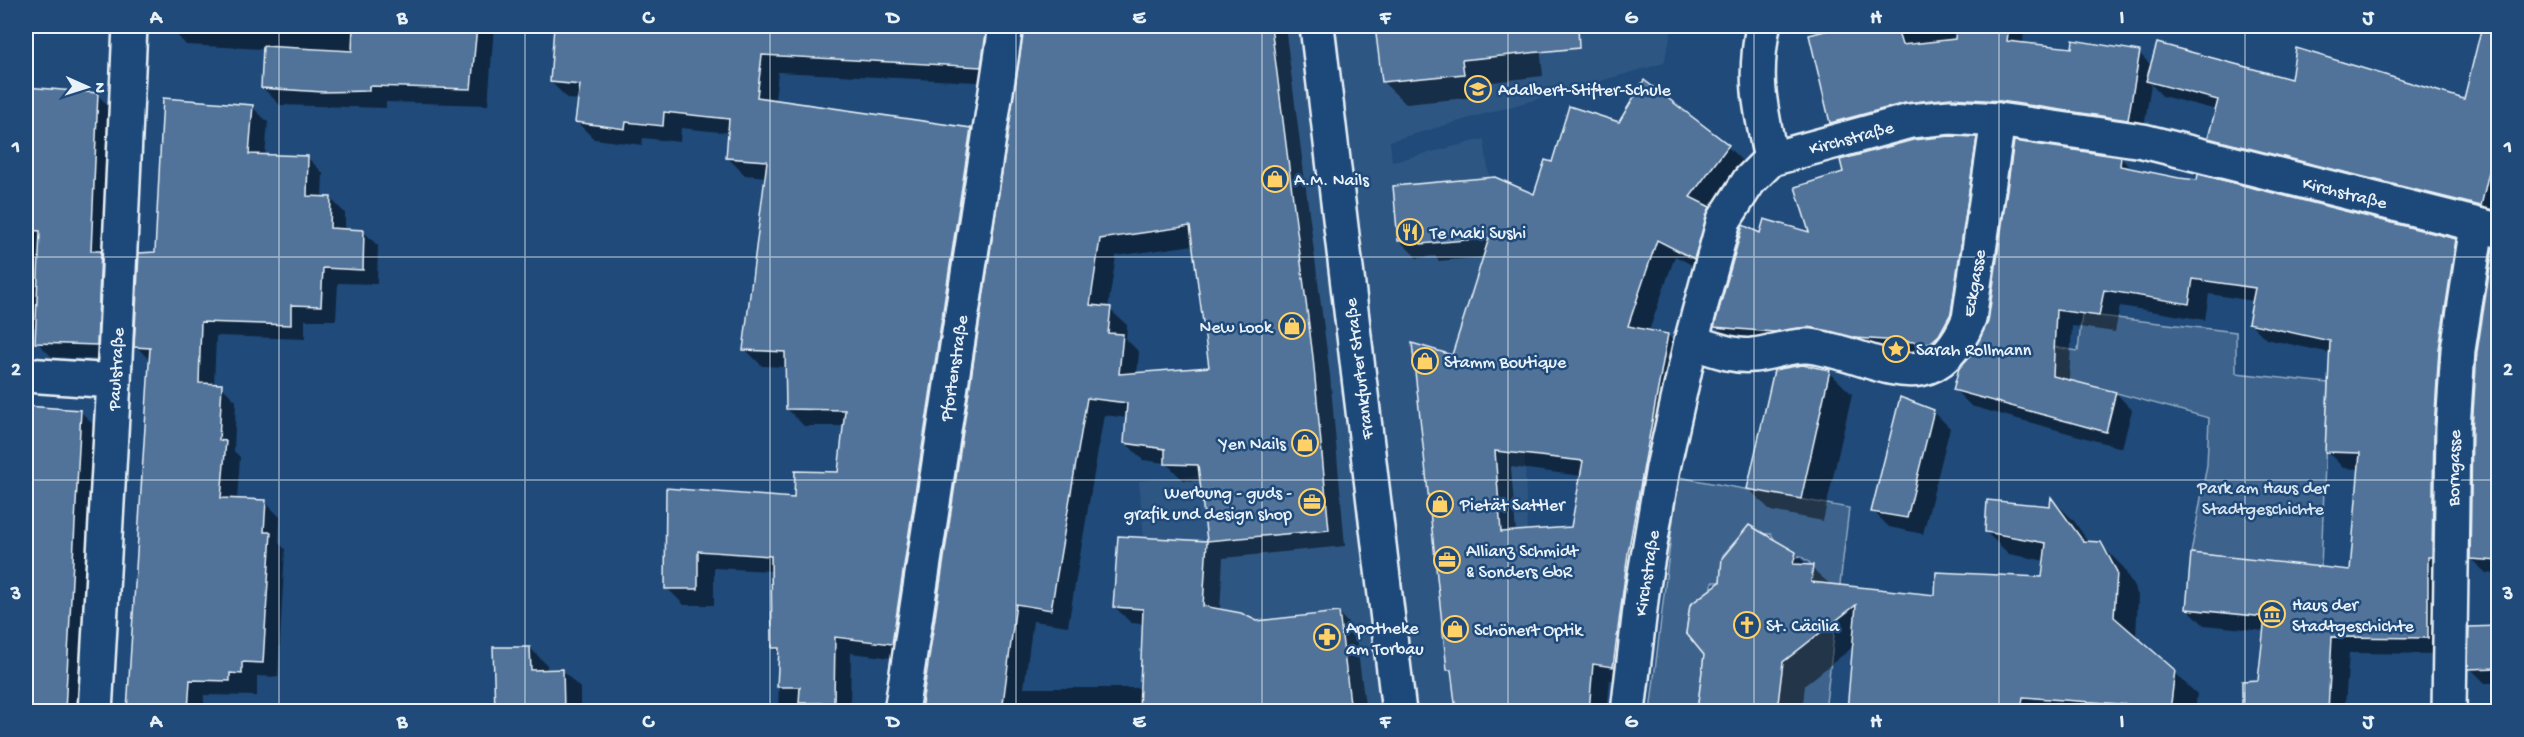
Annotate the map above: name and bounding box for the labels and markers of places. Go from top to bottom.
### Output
school or university icon: Adalbert-Stifter-Schule [1463,74,1493,104]
place label: Adalbert-Stifter-Schule [1498,81,1672,102]
shop icon: A.M. Nails [1260,164,1290,194]
place label: A.M. Nails [1294,171,1370,192]
restaurant icon: Te Maki Sushi [1395,217,1425,247]
place label: Te Maki Sushi [1429,224,1526,245]
shop icon: New Look [1277,311,1307,341]
place label: New Look [1199,318,1274,339]
place icon: Sarah Rollmann [1881,334,1911,364]
place label: Sarah Rollmann [1916,341,2032,362]
shop icon: Stamm Boutique [1410,346,1440,376]
place label: Stamm Boutique [1444,353,1567,374]
shop icon: Yen Nails [1290,428,1320,458]
place label: Yen Nails [1217,435,1287,456]
place label: Werbung - guds - grafik und design shop [1124,484,1292,526]
office icon: Werbung - guds - grafik und design shop [1297,487,1327,517]
shop icon: Pietät Sattler [1425,489,1455,519]
place label: Pietät Sattler [1459,496,1566,517]
place label: Allianz Schmidt & Sonders GbR [1466,542,1580,584]
office icon: Allianz Schmidt & Sonders GbR [1432,545,1462,575]
place label: Haus der Stadtgeschichte [2292,596,2415,638]
museum icon: Haus der Stadtgeschichte [2257,599,2287,629]
church icon: St. Cäcilia [1732,610,1762,640]
shop icon: Schönert Optik [1440,614,1470,644]
place label: St. Cäcilia [1766,617,1840,638]
place label: Apotheke am Torbau [1346,619,1424,661]
place label: Schönert Optik [1474,621,1584,642]
pharmacy icon: Apotheke am Torbau [1312,622,1342,652]

